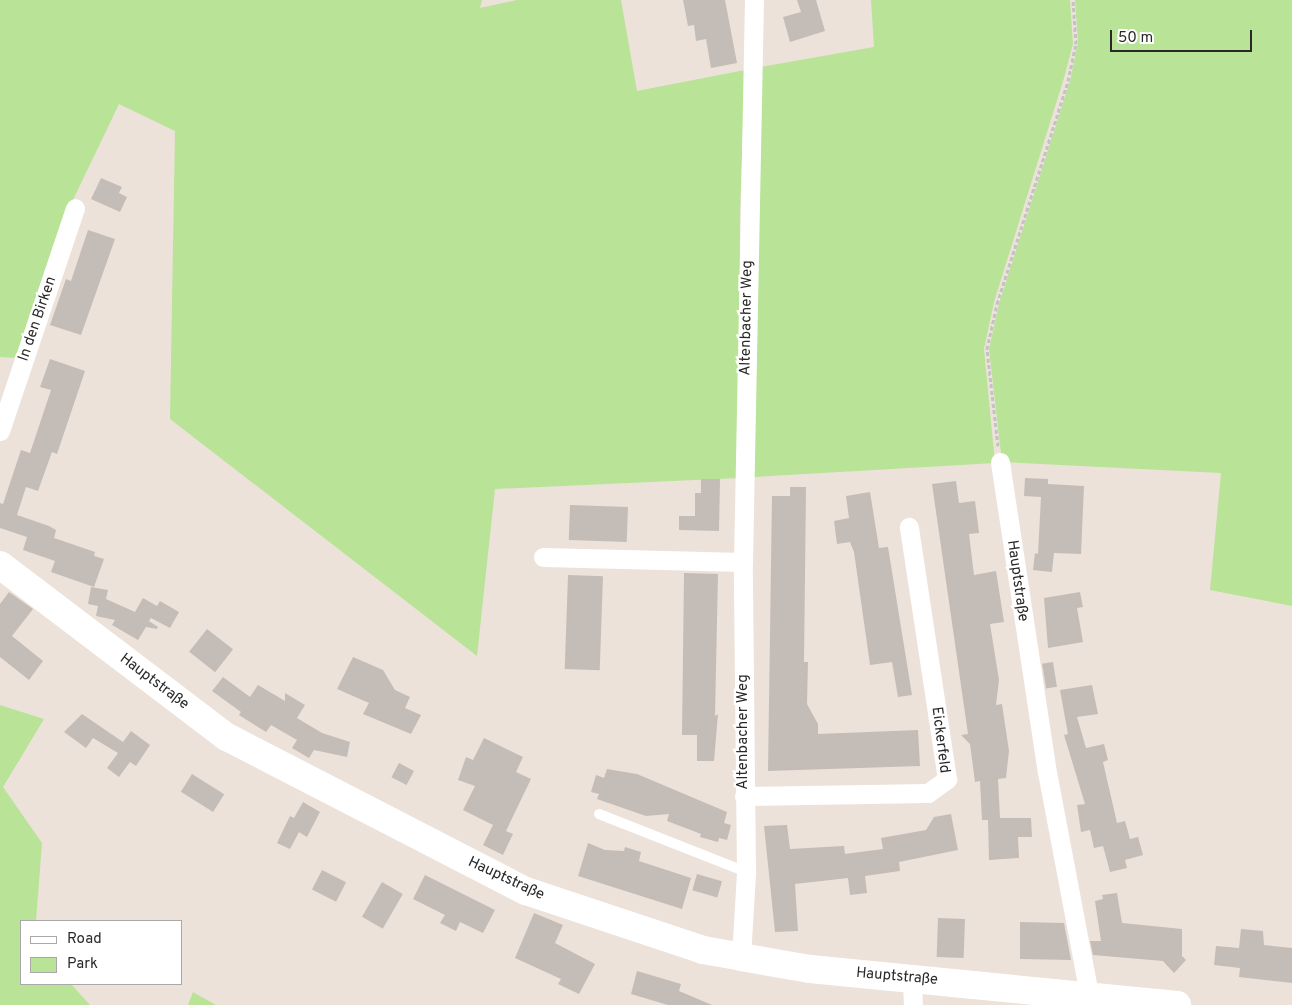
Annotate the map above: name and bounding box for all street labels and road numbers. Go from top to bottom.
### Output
street label: Altenbacher Weg [737,260,757,376]
street label: In den Birken [15,274,61,364]
street label: Hauptstraße [1002,539,1032,623]
street label: Hauptstraße [116,650,192,714]
street label: Altenbacher Weg [735,674,753,790]
street label: Eickerfeld [927,706,953,774]
street label: Hauptstraße [465,853,547,905]
street label: Hauptstraße [855,964,939,990]

